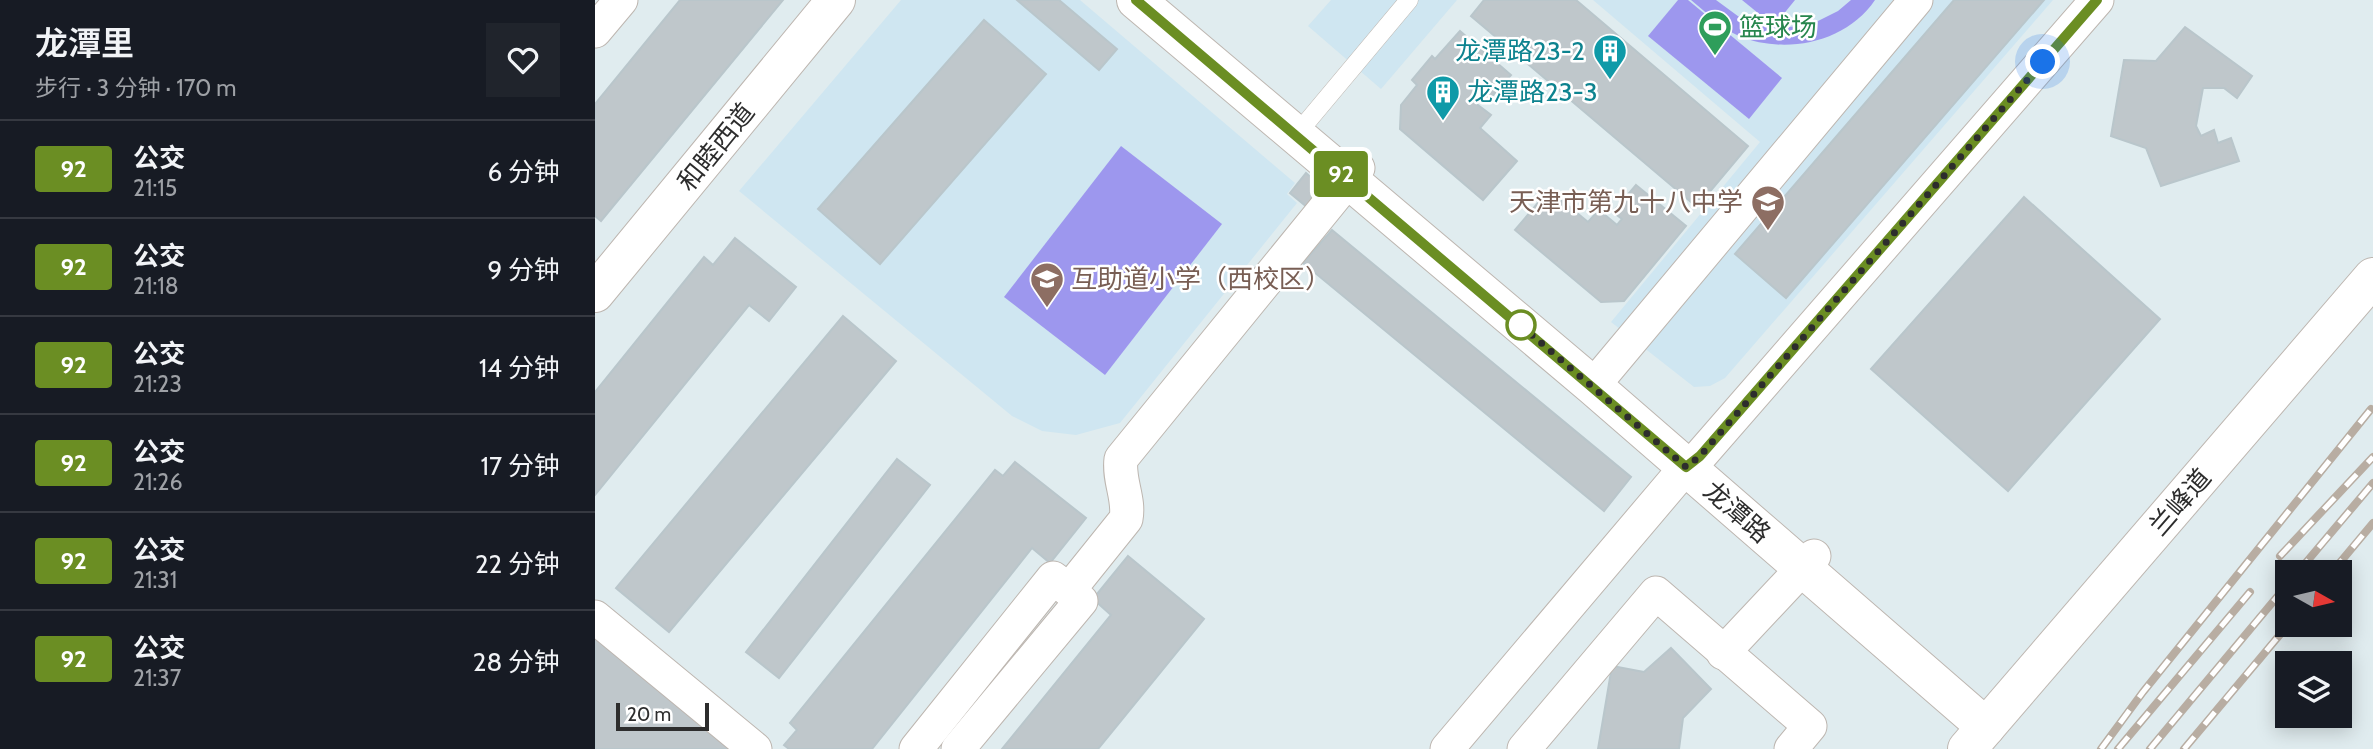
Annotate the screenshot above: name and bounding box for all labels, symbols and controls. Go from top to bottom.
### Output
sports icon: 篮球场 [1696,8,1734,57]
place label: 篮球场 [1739,11,1817,43]
text: 龙潭里 [35,23,134,63]
button: heart [486,23,560,97]
building icon: 龙潭路23-2 [1591,32,1629,81]
place label: 龙潭路23-2 [1455,35,1585,67]
your location [2025,44,2060,79]
building icon: 龙潭路23-3 [1424,73,1462,122]
text: 步行 · 3 分钟 · 170 m [35,74,237,102]
place label: 龙潭路23-3 [1467,76,1597,108]
street label: 和睦西道 [671,97,761,197]
text: 公交 [133,142,185,174]
line badge: 92 [1309,151,1373,197]
text: 92 [60,154,87,183]
text: 6 分钟 [487,156,560,188]
text: 92 [1328,159,1354,188]
text: 21:15 [133,174,177,202]
school or university icon: 天津市第九十八中学 [1749,183,1787,232]
place label: 天津市第九十八中学 [1509,186,1743,218]
text: 公交 [133,240,185,272]
text: 92 [60,252,87,281]
text: 9 分钟 [487,254,560,286]
school or university icon: 互助道小学（西校区） [1028,260,1066,309]
place label: 互助道小学（西校区） [1071,263,1331,295]
text: 21:18 [133,272,179,300]
unlabelled marker [1506,310,1536,340]
text: 公交 [133,338,185,370]
text: 92 [60,350,87,379]
text: 14 分钟 [479,352,560,384]
text: 21:23 [133,370,182,398]
text: 公交 [133,436,185,468]
text: 92 [60,448,87,477]
text: 17 分钟 [481,450,560,482]
street label: 兰峰道 [2142,462,2218,542]
text: 21:26 [133,468,182,496]
street label: 龙潭路 [1697,474,1777,550]
text: 公交 [133,534,185,566]
text: 92 [60,546,87,575]
text: 22 分钟 [475,548,560,580]
north arrow [2275,560,2352,637]
map controls [2275,560,2352,728]
text: 21:31 [133,566,177,594]
text: 公交 [133,632,185,664]
text: 92 [60,644,87,673]
text: 28 分钟 [473,646,560,678]
button: layers [2275,651,2352,728]
text: 21:37 [133,664,181,692]
scale bar [616,700,709,732]
text: 20 m [627,703,671,726]

